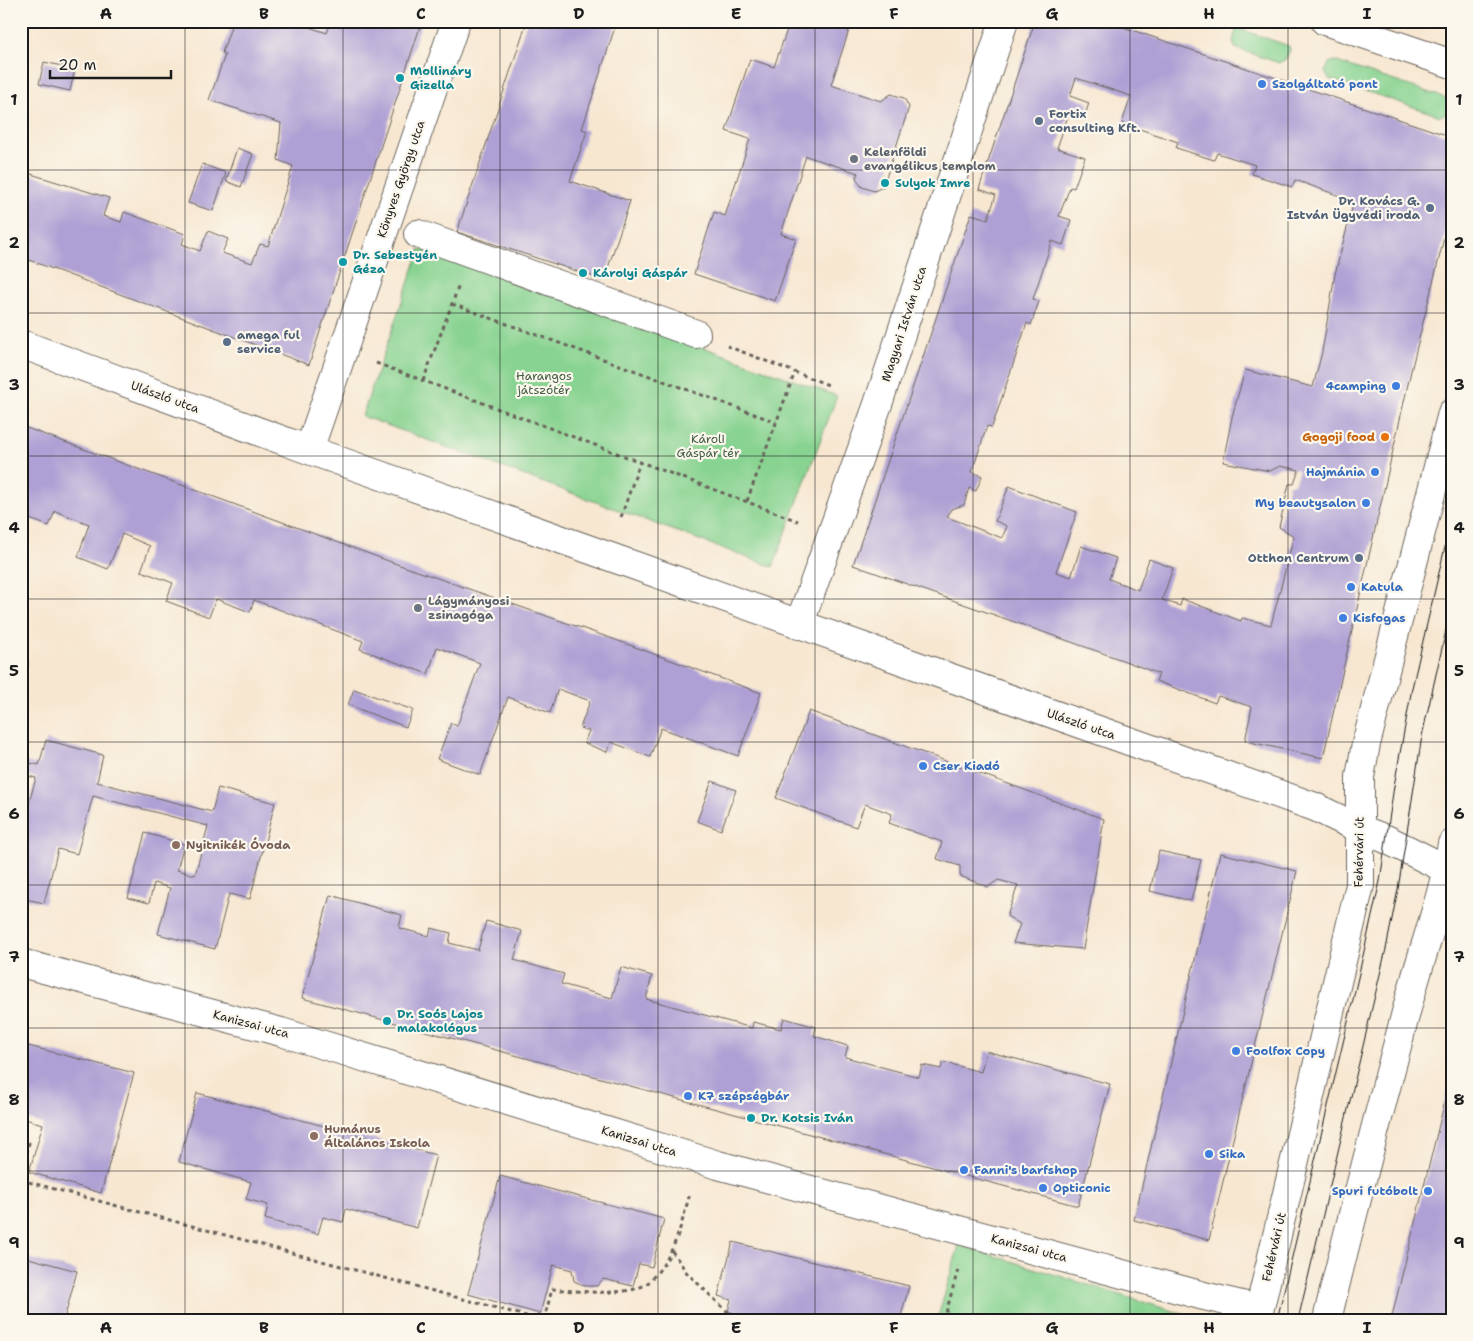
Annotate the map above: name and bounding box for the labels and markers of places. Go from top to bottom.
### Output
place label: Mollináry Gizella [410,63,471,93]
marker: Mollináry Gizella [394,72,406,84]
place label: Szolgáltató pont [1272,76,1378,92]
marker: Szolgáltató pont [1256,78,1268,90]
place label: Fortix consulting Kft. [1049,106,1141,136]
marker: Fortix consulting Kft. [1033,115,1045,127]
place label: Kelenföldi evangélikus templom [864,144,996,174]
marker: Kelenföldi evangélikus templom [848,153,860,165]
place label: Sulyok Imre [895,175,970,191]
marker: Sulyok Imre [879,177,891,189]
place label: Dr. Kovács G. István Ügyvédi iroda [1287,193,1421,223]
marker: Dr. Kovács G. István Ügyvédi iroda [1424,202,1436,214]
place label: Dr. Sebestyén Géza [353,247,437,277]
marker: Dr. Sebestyén Géza [337,256,349,268]
place label: Károlyi Gáspár [593,265,688,281]
marker: Károlyi Gáspár [577,267,589,279]
place label: amega ful service [237,327,300,357]
marker: amega ful service [221,336,233,348]
place label: 4camping [1326,378,1386,394]
marker: 4camping [1390,380,1402,392]
place label: Gogoji food [1302,429,1375,445]
marker: Gogoji food [1379,431,1391,443]
place label: Hajmánia [1306,464,1366,480]
marker: Hajmánia [1369,466,1381,478]
place label: My beautysalon [1255,495,1356,511]
marker: My beautysalon [1360,497,1372,509]
place label: Otthon Centrum [1248,550,1349,566]
marker: Otthon Centrum [1353,552,1365,564]
place label: Katula [1361,579,1404,595]
marker: Katula [1345,581,1357,593]
place label: Lágymányosi zsinagóga [428,593,510,623]
marker: Lágymányosi zsinagóga [412,602,424,614]
place label: Kisfogas [1353,610,1406,626]
marker: Kisfogas [1337,612,1349,624]
place label: Cser Kiadó [933,758,1000,774]
marker: Cser Kiadó [917,760,929,772]
place label: Nyitnikék Óvoda [186,837,291,853]
marker: Nyitnikék Óvoda [170,839,182,851]
place label: Dr. Soós Lajos malakológus [397,1006,483,1036]
marker: Dr. Soós Lajos malakológus [381,1015,393,1027]
place label: Foolfox Copy [1246,1043,1325,1059]
marker: Foolfox Copy [1230,1045,1242,1057]
place label: K7 szépségbár [698,1088,790,1104]
marker: K7 szépségbár [682,1090,694,1102]
place label: Dr. Kotsis Iván [761,1110,853,1126]
marker: Dr. Kotsis Iván [745,1112,757,1124]
place label: Humánus Általános Iskola [324,1121,431,1151]
marker: Humánus Általános Iskola [308,1130,320,1142]
place label: Sika [1219,1146,1246,1162]
marker: Sika [1203,1148,1215,1160]
place label: Fanni's barfshop [974,1162,1077,1178]
marker: Fanni's barfshop [958,1164,970,1176]
place label: Opticonic [1053,1180,1111,1196]
marker: Opticonic [1037,1182,1049,1194]
place label: Spuri futóbolt [1332,1183,1418,1199]
marker: Spuri futóbolt [1422,1185,1434,1197]

